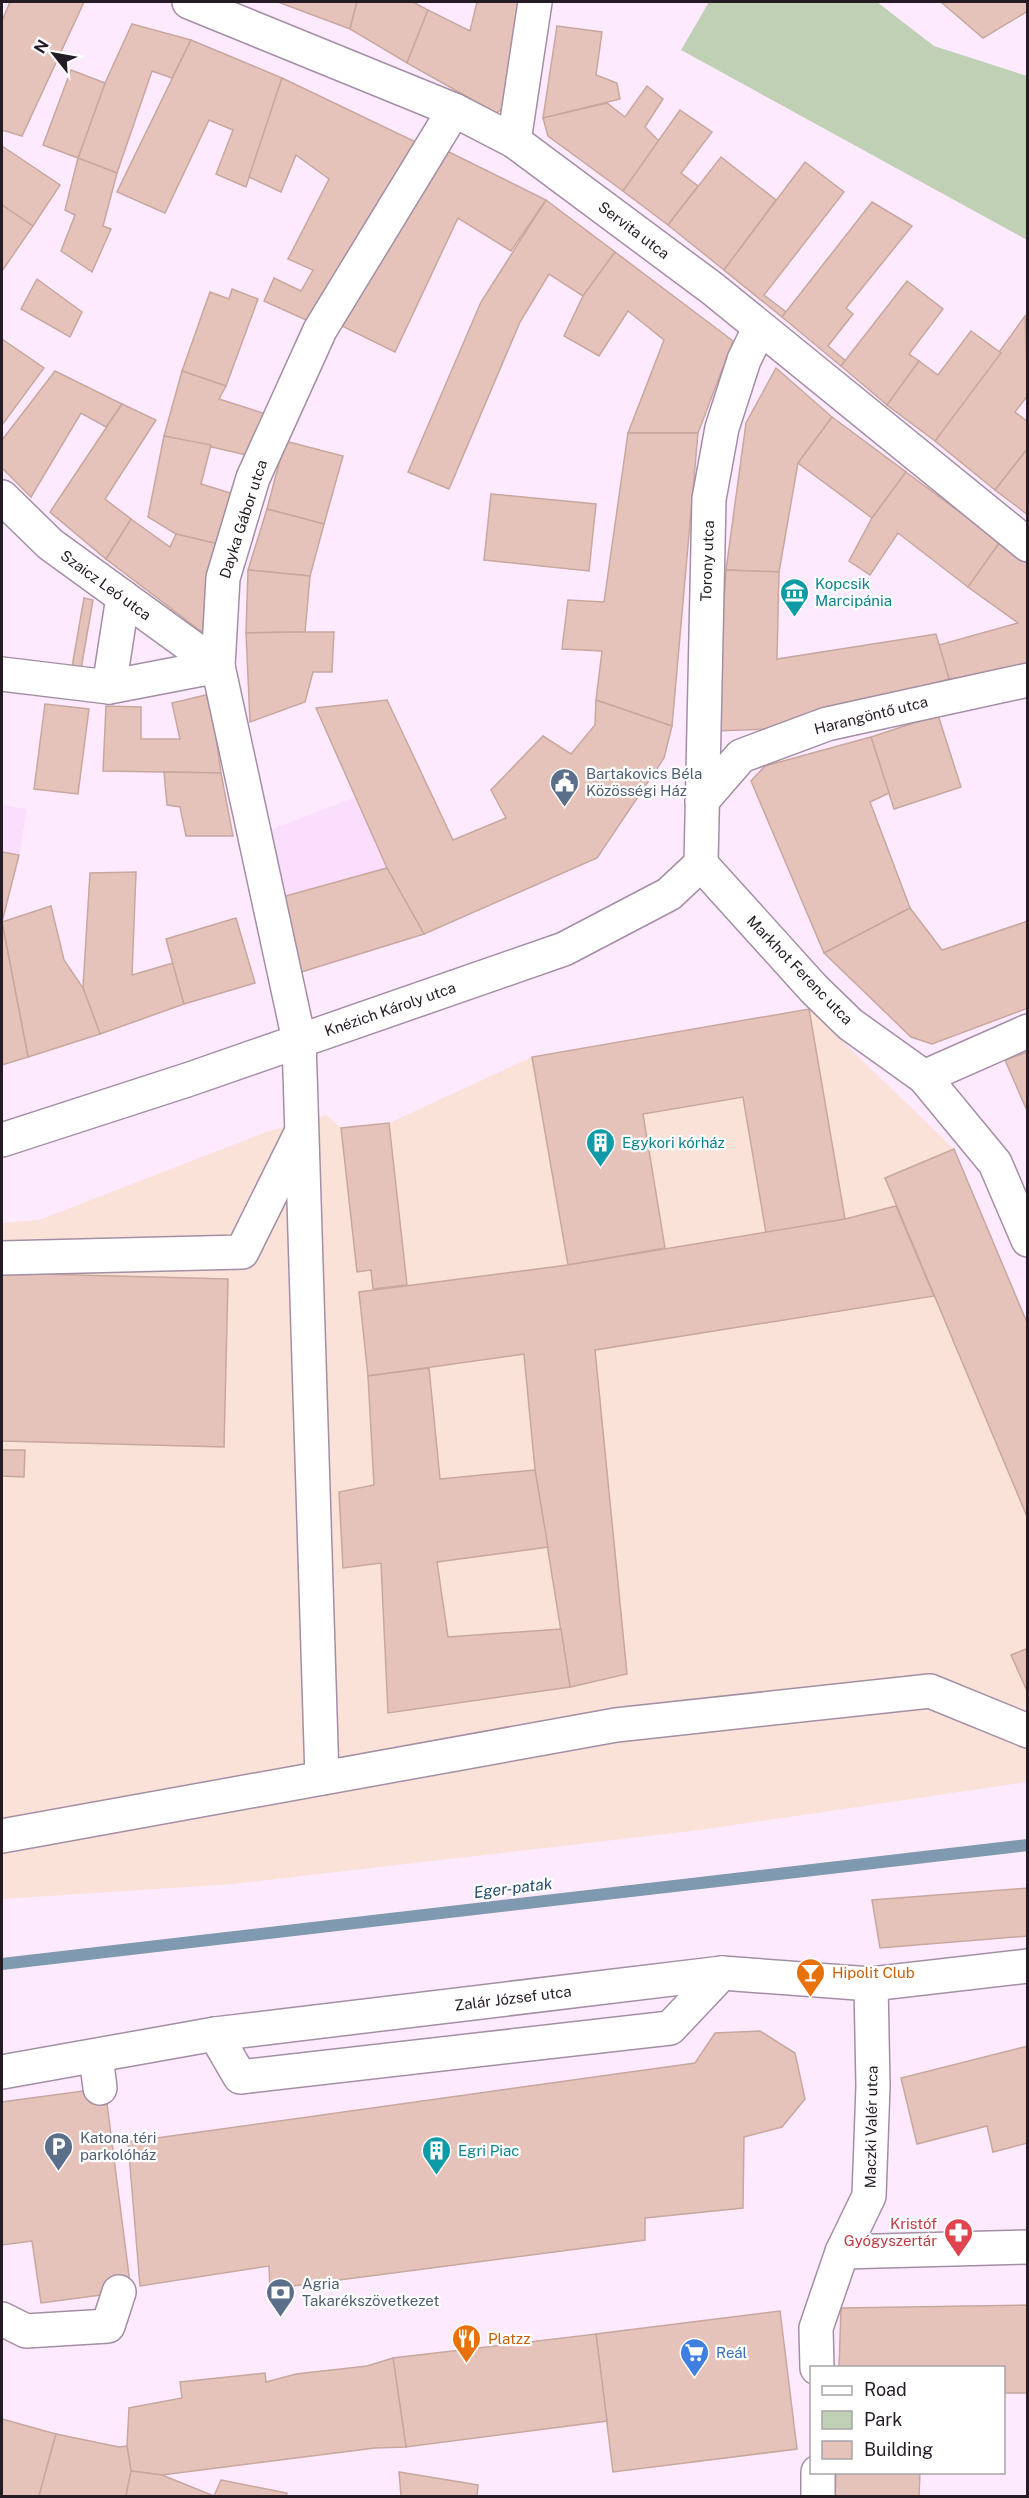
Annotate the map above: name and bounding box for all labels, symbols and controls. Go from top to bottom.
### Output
north arrow [24,24,84,84]
text: N [30,36,53,57]
street label: Servita utca [595,198,673,262]
street label: Dayka Gábor utca [216,458,270,580]
street label: Torony utca [697,520,717,602]
street label: Szaicz Leó utca [57,546,155,624]
place label: Kopcsik Marcipánia [815,575,892,609]
museum icon: Kopcsik Marcipánia [778,576,810,618]
street label: Harangöntő utca [812,693,930,737]
place label: Bartakovics Béla Közösségi Ház [586,765,702,799]
public building icon: Bartakovics Béla Közösségi Ház [549,766,581,808]
street label: Markhot Ferenc utca [744,912,856,1028]
street label: Knézich Károly utca [322,979,458,1039]
building icon: Egykori kórház [585,1126,617,1168]
place label: Egykori kórház [622,1134,725,1151]
water label: Eger-patak [473,1874,554,1902]
bar icon: Hipolit Club [795,1956,827,1998]
place label: Hipolit Club [832,1964,915,1981]
street label: Zalár József utca [454,1982,572,2014]
street label: Maczki Valér utca [861,2065,881,2189]
place label: Katona téri parkolóház [80,2129,156,2163]
parking icon: Katona téri parkolóház [43,2130,75,2172]
building icon: Egri Piac [421,2134,453,2176]
place label: Egri Piac [458,2142,519,2159]
place label: Kristóf Gyógyszertár [844,2215,937,2249]
pharmacy icon: Kristóf Gyógyszertár [942,2216,974,2258]
place label: Agria Takarékszövetkezet [302,2275,439,2309]
bank icon: Agria Takarékszövetkezet [265,2276,297,2318]
restaurant icon: Platzz [451,2322,483,2364]
place label: Platzz [488,2330,530,2347]
supermarket icon: Reál [679,2336,711,2378]
place label: Reál [716,2344,747,2361]
legend [810,2366,1005,2474]
text: Road [864,2379,907,2400]
text: Park [864,2409,902,2430]
text: Building [864,2439,933,2460]

